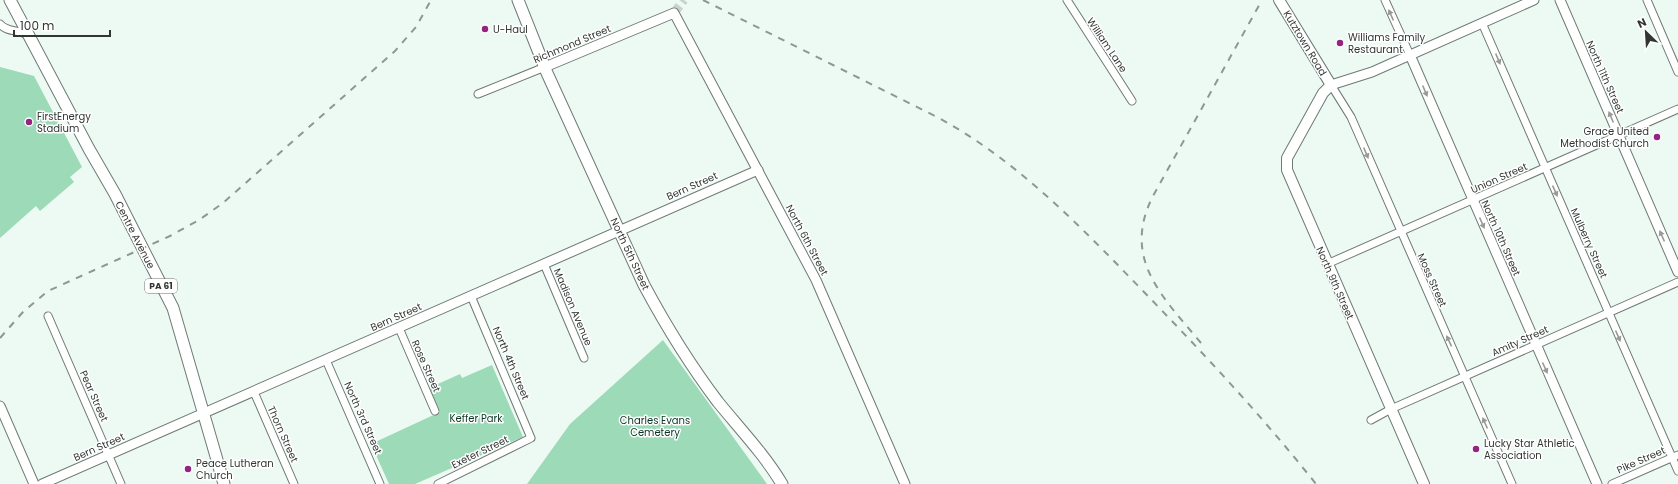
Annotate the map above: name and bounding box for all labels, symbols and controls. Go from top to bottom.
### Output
street label: Kutztown Road [1280,7,1330,79]
one-way arrow [1388,9,1394,21]
scale bar [14,12,110,38]
north arrow [1626,12,1666,52]
text: N [1635,14,1649,32]
street label: William Lane [1083,15,1131,75]
text: 100 m [20,17,54,34]
street label: Richmond Street [531,21,613,67]
place label: U-Haul [493,22,528,37]
marker: U-Haul [480,24,490,34]
place label: Williams Family Restaurant [1348,30,1426,57]
marker: Williams Family Restaurant [1335,38,1345,48]
street label: North 11th Street [1582,38,1628,116]
one-way arrow [1495,53,1501,64]
one-way arrow [1422,86,1428,97]
place label: FirstEnergy Stadium [37,109,91,136]
one-way arrow [1607,110,1613,122]
marker: FirstEnergy Stadium [24,117,34,127]
place label: Grace United Methodist Church [1560,124,1649,151]
marker: Grace United Methodist Church [1652,132,1662,142]
one-way arrow [1363,148,1369,159]
street label: Union Street [1468,159,1530,197]
street label: Bern Street [664,168,720,204]
one-way arrow [1552,185,1558,197]
street label: North 10th Street [1478,198,1525,279]
street label: Centre Avenue [111,199,159,271]
street label: North 6th Street [782,202,832,278]
street label: Mulberry Street [1567,205,1611,281]
street label: North 5th Street [607,215,653,293]
one-way arrow [1480,218,1486,230]
one-way arrow [1659,230,1666,242]
street label: North 9th Street [1312,244,1358,322]
street label: Moss Street [1413,251,1451,310]
street label: Madison Avenue [550,266,596,348]
road number: PA 61 [145,279,177,293]
street label: Bern Street [368,299,424,335]
street label: Amity Street [1489,322,1551,360]
street label: North 4th Street [489,324,533,402]
one-way arrow [1616,330,1622,342]
one-way arrow [1446,335,1452,346]
street label: Rose Street [408,337,444,395]
one-way arrow [1543,363,1549,375]
street label: Pear Street [76,368,112,424]
street label: North 3rd Street [340,379,386,457]
street label: Thorn Street [264,403,302,465]
park label: Keffer Park [450,411,503,426]
park label: Charles Evans Cemetery [620,413,690,440]
one-way arrow [1482,417,1488,428]
street label: Bern Street [71,429,127,465]
street label: Exeter Street [449,432,511,472]
place label: Lucky Star Athletic Association [1484,436,1575,463]
street label: Pike Street [1614,443,1668,477]
marker: Lucky Star Athletic Association [1471,444,1481,454]
place label: Peace Lutheran Church [196,456,274,483]
marker: Peace Lutheran Church [183,464,193,474]

